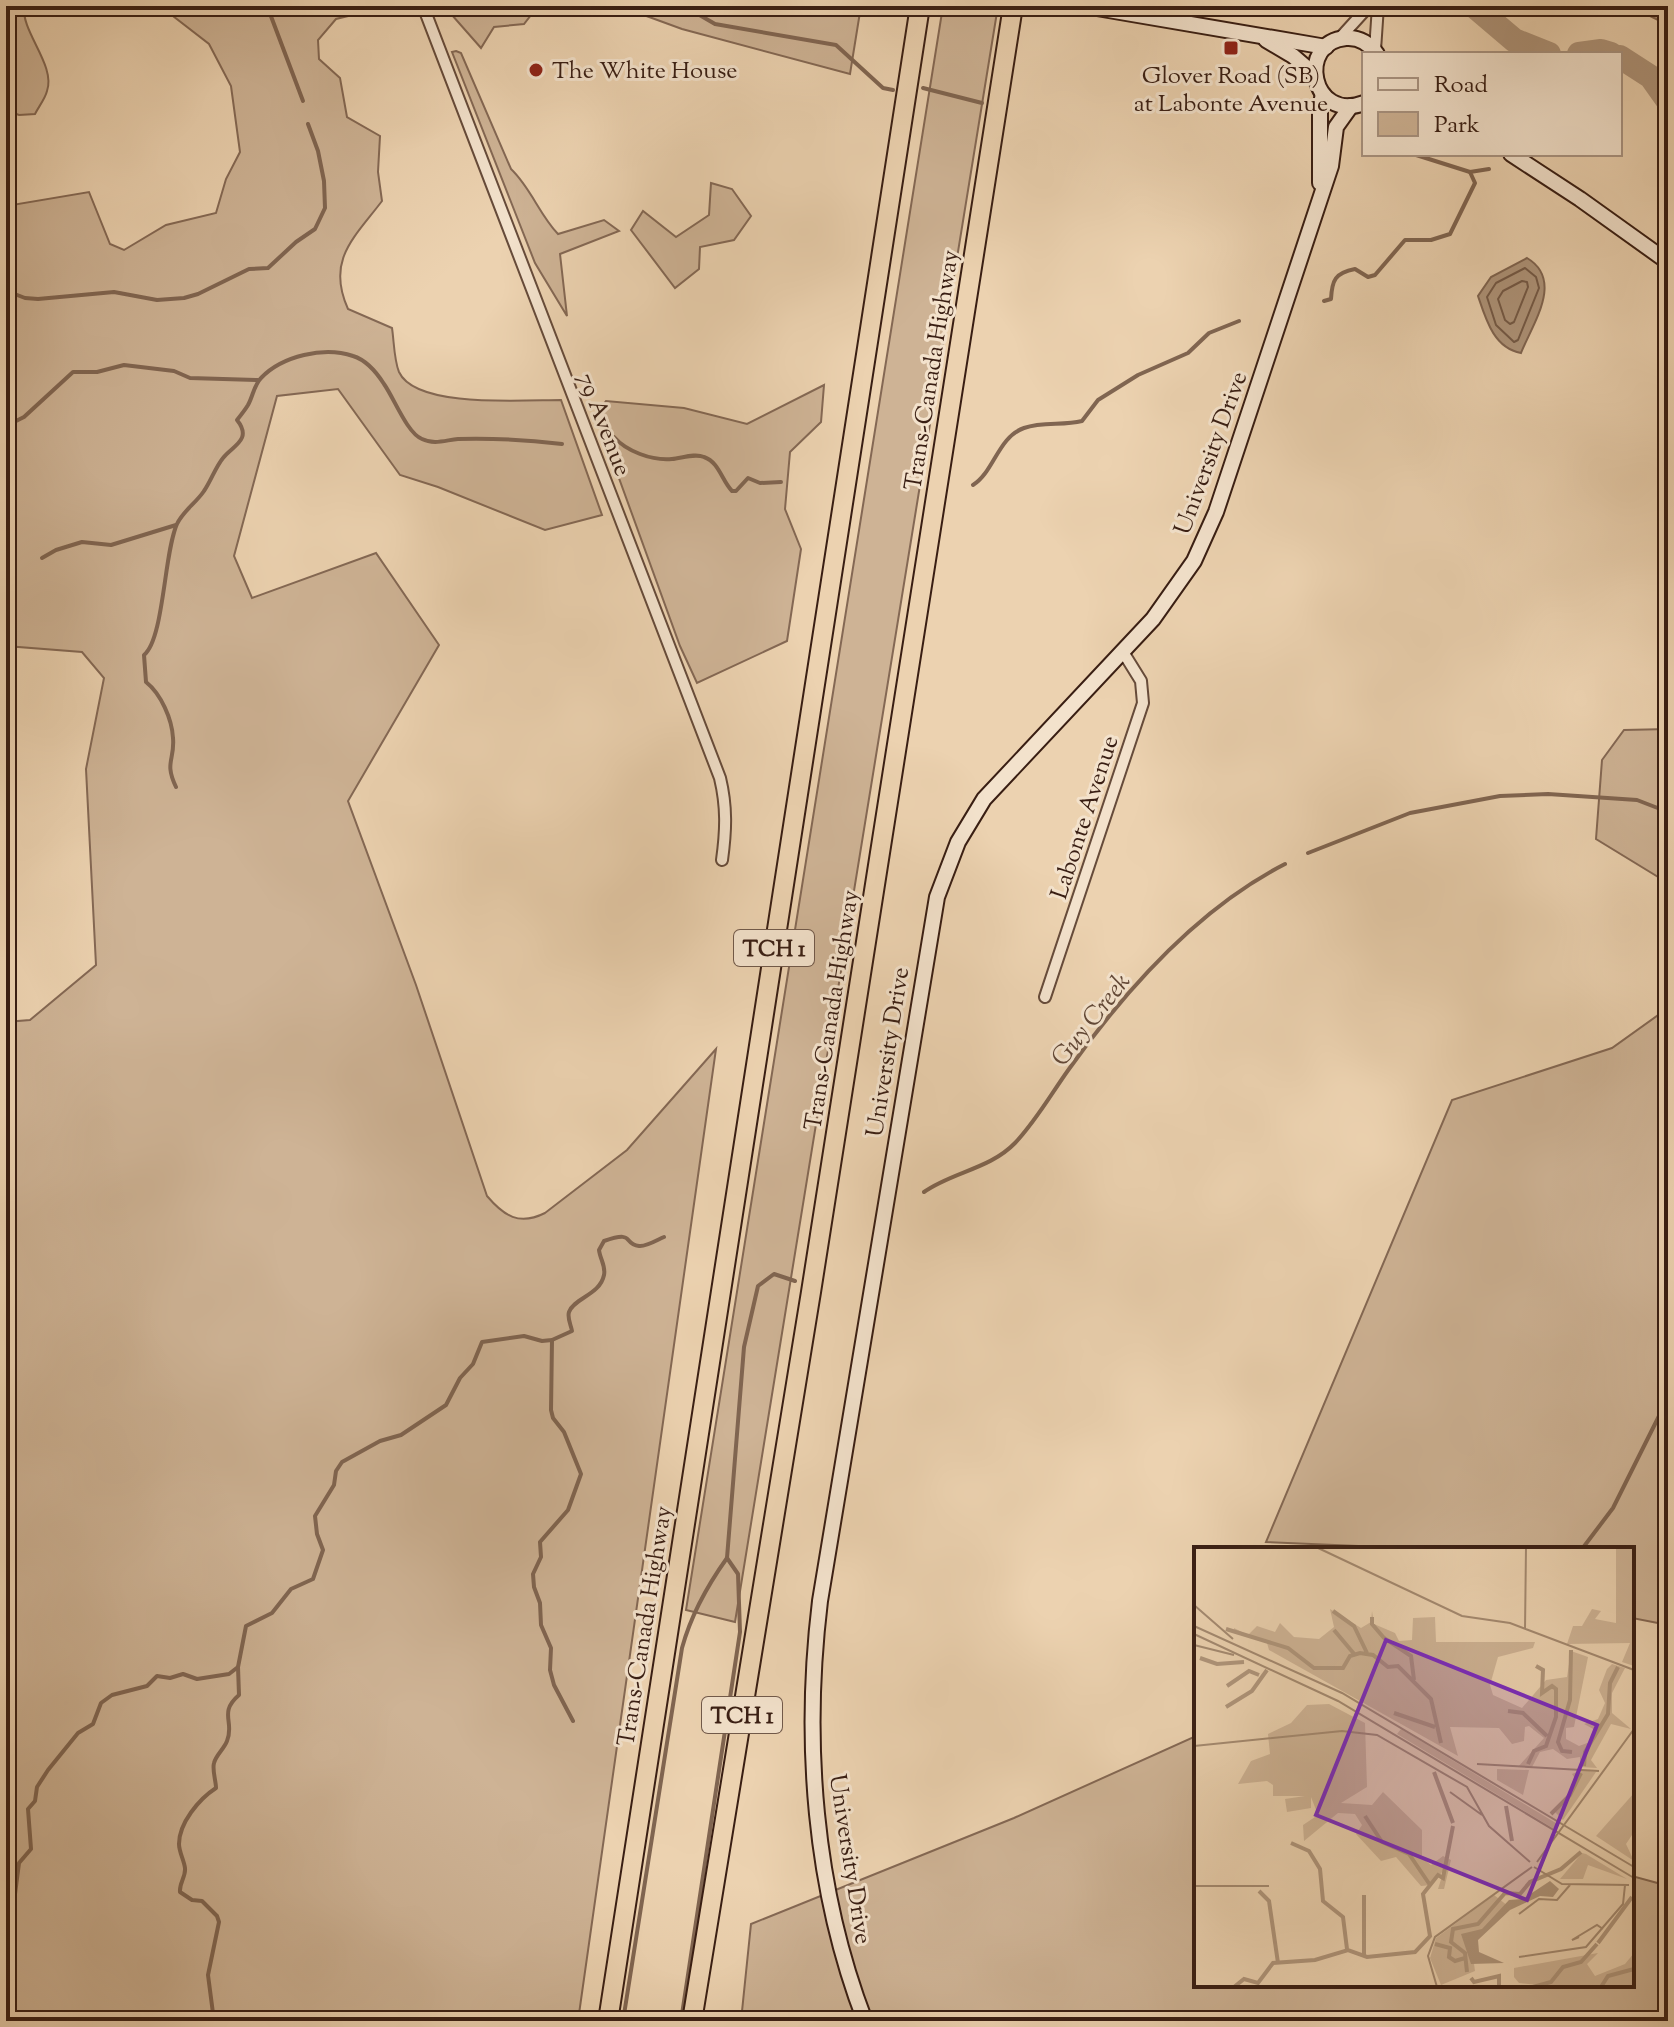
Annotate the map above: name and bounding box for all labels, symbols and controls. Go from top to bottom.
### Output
marker: Glover Road (SB) at Labonte Avenue [1222,39,1240,57]
legend [1362,52,1622,156]
place label: The White House [552,55,738,89]
place label: Glover Road (SB) at Labonte Avenue [1134,60,1328,122]
marker: The White House [527,61,545,79]
text: Road [1434,69,1488,103]
text: Park [1434,109,1480,143]
street label: Trans-Canada Highway [897,248,969,493]
street label: University Drive [1167,367,1257,540]
street label: 79 Avenue [568,368,638,481]
street label: Labonte Avenue [1043,731,1128,904]
street label: Trans-Canada Highway [797,888,869,1133]
road number: TCH 1 [734,930,814,966]
street label: University Drive [859,965,919,1140]
water label: Guy Creek [1044,966,1140,1075]
street label: Trans-Canada Highway [610,1504,682,1749]
inset map [1194,1547,1634,1987]
road number: TCH 1 [702,1697,782,1733]
street label: University Drive [819,1772,879,1947]

